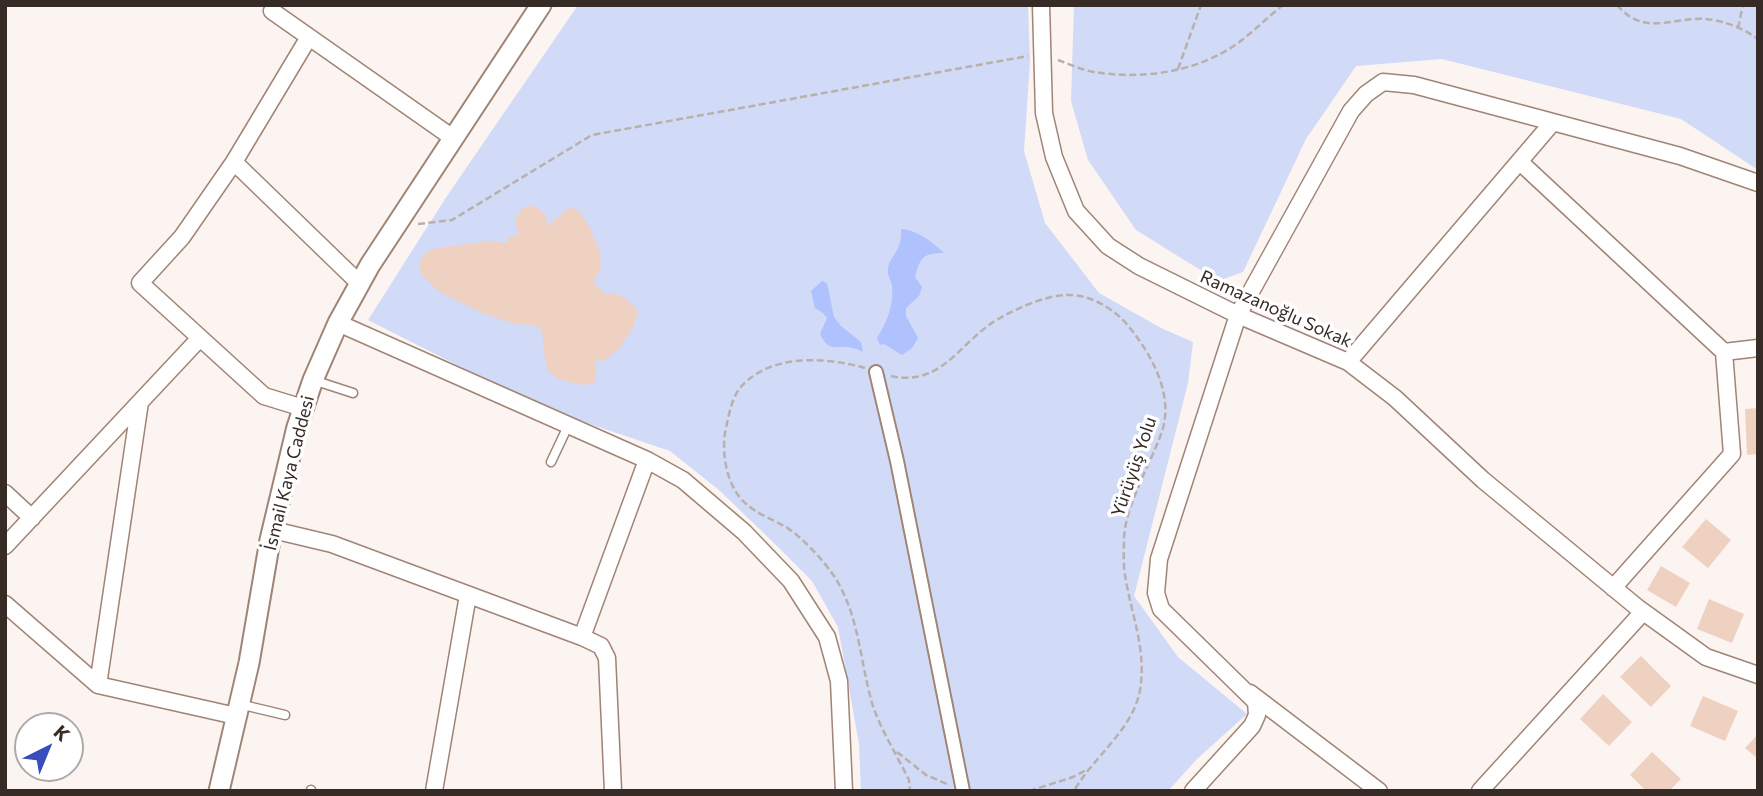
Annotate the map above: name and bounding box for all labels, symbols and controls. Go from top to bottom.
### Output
street label: Ramazanoğlu Sokak [1197,266,1355,352]
street label: İsmail Kaya Caddesi [259,393,319,553]
street label: Yürüyüş Yolu [1107,414,1161,520]
north arrow [14,712,84,782]
text: K [50,720,75,746]

